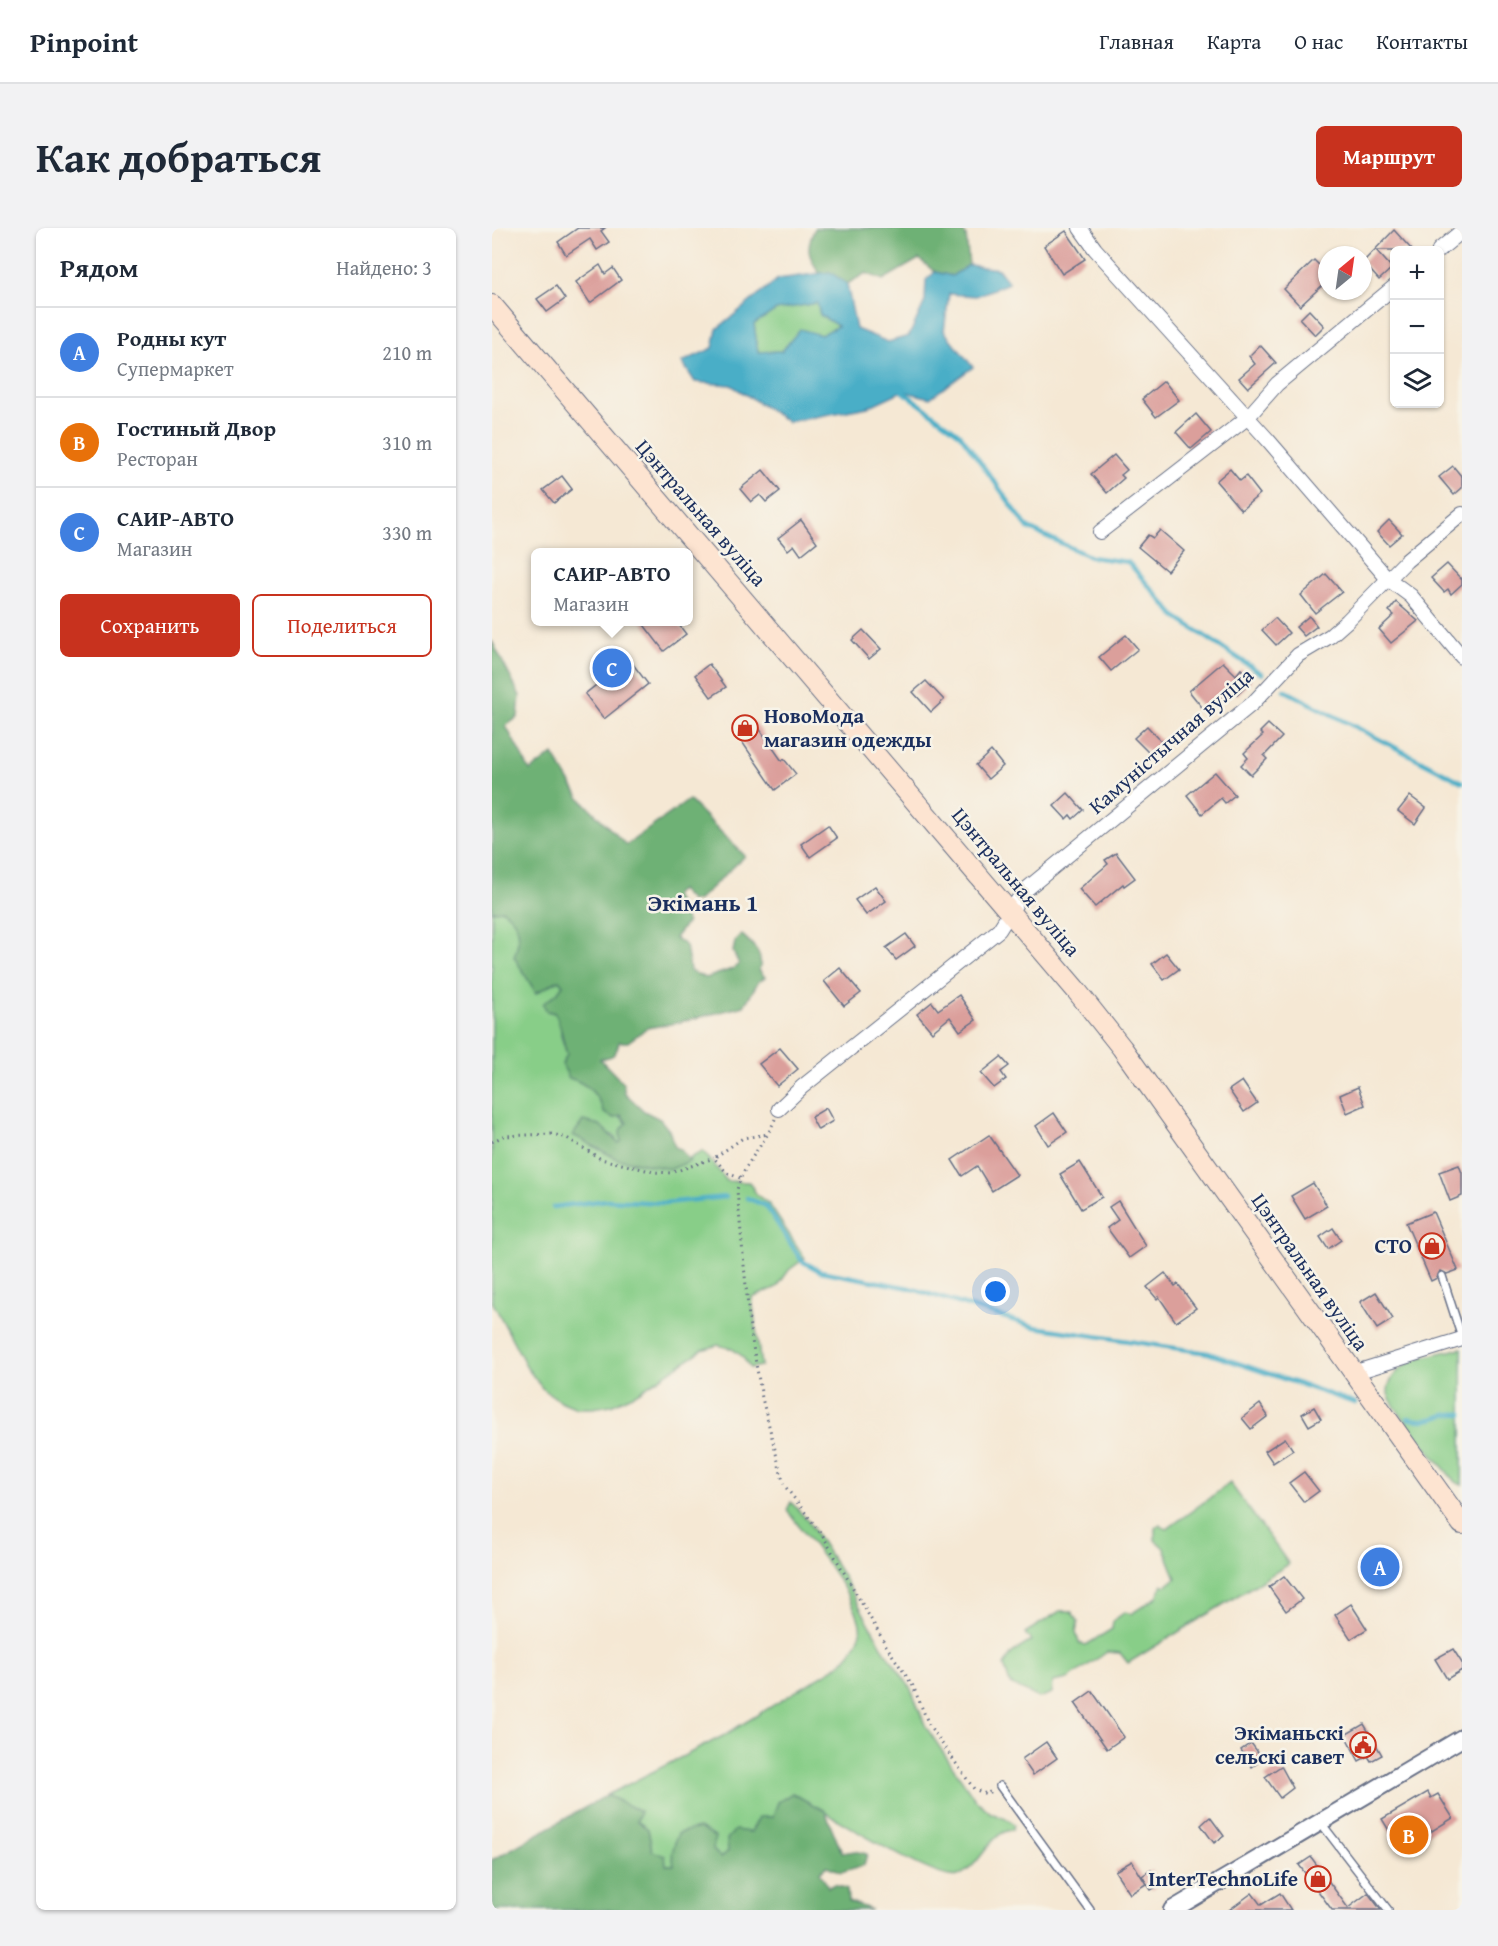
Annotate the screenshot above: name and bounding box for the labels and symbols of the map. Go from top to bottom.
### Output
north arrow [1318,246,1372,300]
street label: Цэнтральная вуліца [629,432,774,593]
pin: C [592,646,632,690]
street label: Камуністычная вуліца [1081,660,1260,821]
place label: НовоМода магазин одежды [764,700,932,755]
shop icon: НовоМода магазин одежды [730,713,760,743]
street label: Цэнтральная вуліца [945,800,1088,963]
district label: Экімань 1 [648,885,759,920]
street label: Цэнтральная вуліца [1244,1187,1377,1357]
place label: СТО [1375,1230,1412,1261]
shop icon: СТО [1417,1231,1447,1261]
your location [981,1277,1010,1306]
pin: A [1360,1544,1400,1590]
place label: Экіманьскі сельскі савет [1215,1717,1345,1772]
public building icon: Экіманьскі сельскі савет [1348,1730,1378,1760]
pin: B [1390,1812,1428,1858]
place label: InterTechnoLife [1148,1863,1298,1894]
shop icon: InterTechnoLife [1303,1864,1333,1894]

